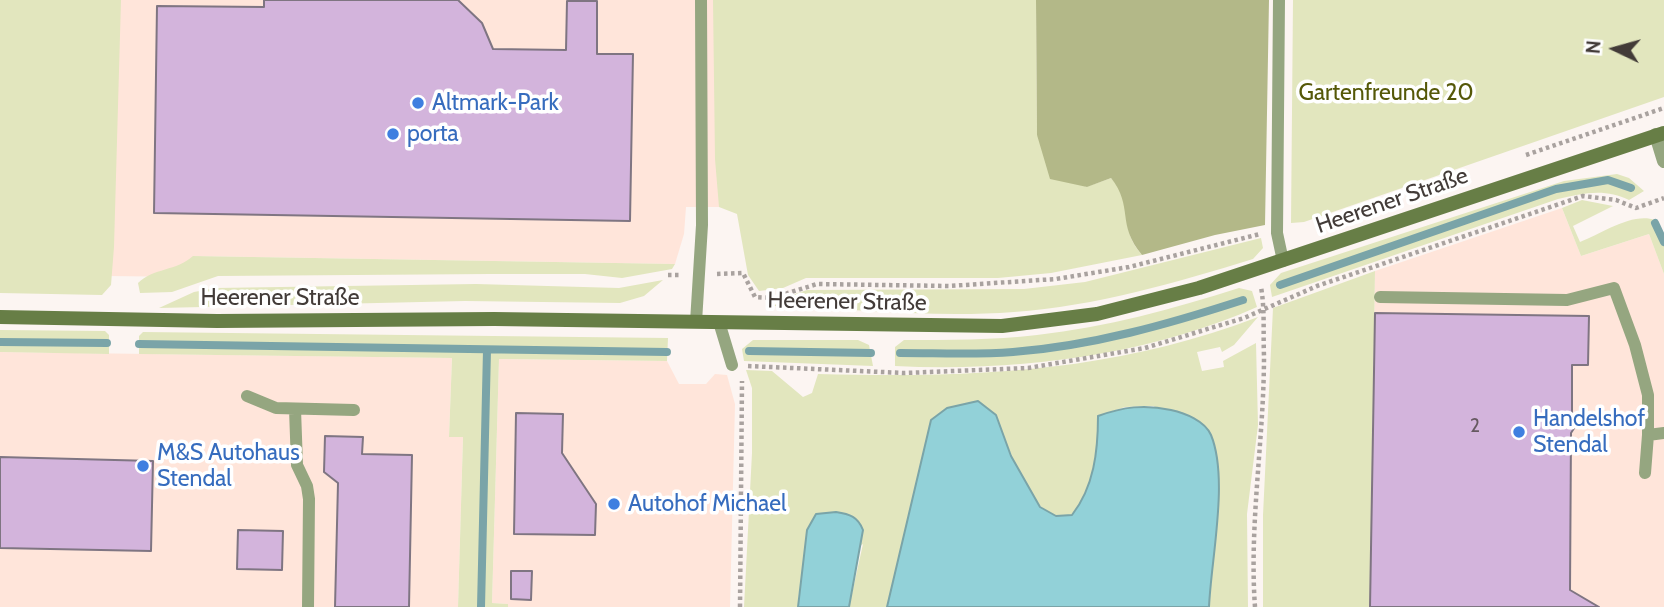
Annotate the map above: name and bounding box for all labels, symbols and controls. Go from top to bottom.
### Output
north arrow [1580,14,1650,84]
text: N [1582,39,1606,55]
park label: Gartenfreunde 20 [1298,79,1474,107]
place label: Altmark-Park [432,89,559,117]
marker: Altmark-Park [410,95,426,111]
place label: porta [407,120,459,148]
marker: porta [385,126,401,142]
street label: Heerener Straße [1312,162,1472,240]
street label: Heerener Straße [200,284,360,312]
street label: Heerener Straße [767,287,927,317]
place label: Handelshof Stendal [1533,405,1645,459]
house number: 2 [1470,415,1480,437]
marker: Handelshof Stendal [1511,424,1527,440]
place label: M&S Autohaus Stendal [157,439,300,493]
marker: M&S Autohaus Stendal [135,458,151,474]
place label: Autohof Michael [628,490,787,518]
marker: Autohof Michael [606,496,622,512]

